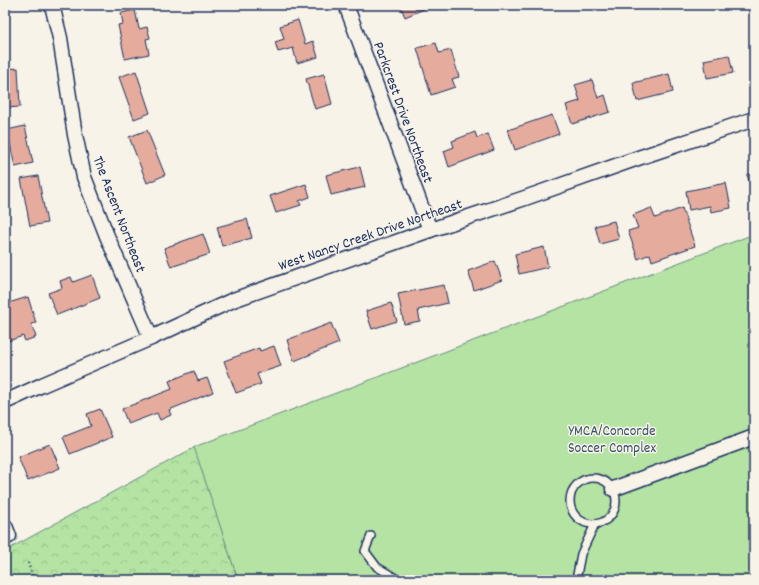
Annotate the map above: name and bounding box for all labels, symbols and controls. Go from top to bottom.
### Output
street label: Parkcrest Drive Northeast [366,39,438,187]
street label: The Ascent Northeast [86,153,151,277]
street label: West Nancy Creek Drive Northeast [276,194,466,278]
park label: YMCA/Concorde Soccer Complex [568,421,656,460]

